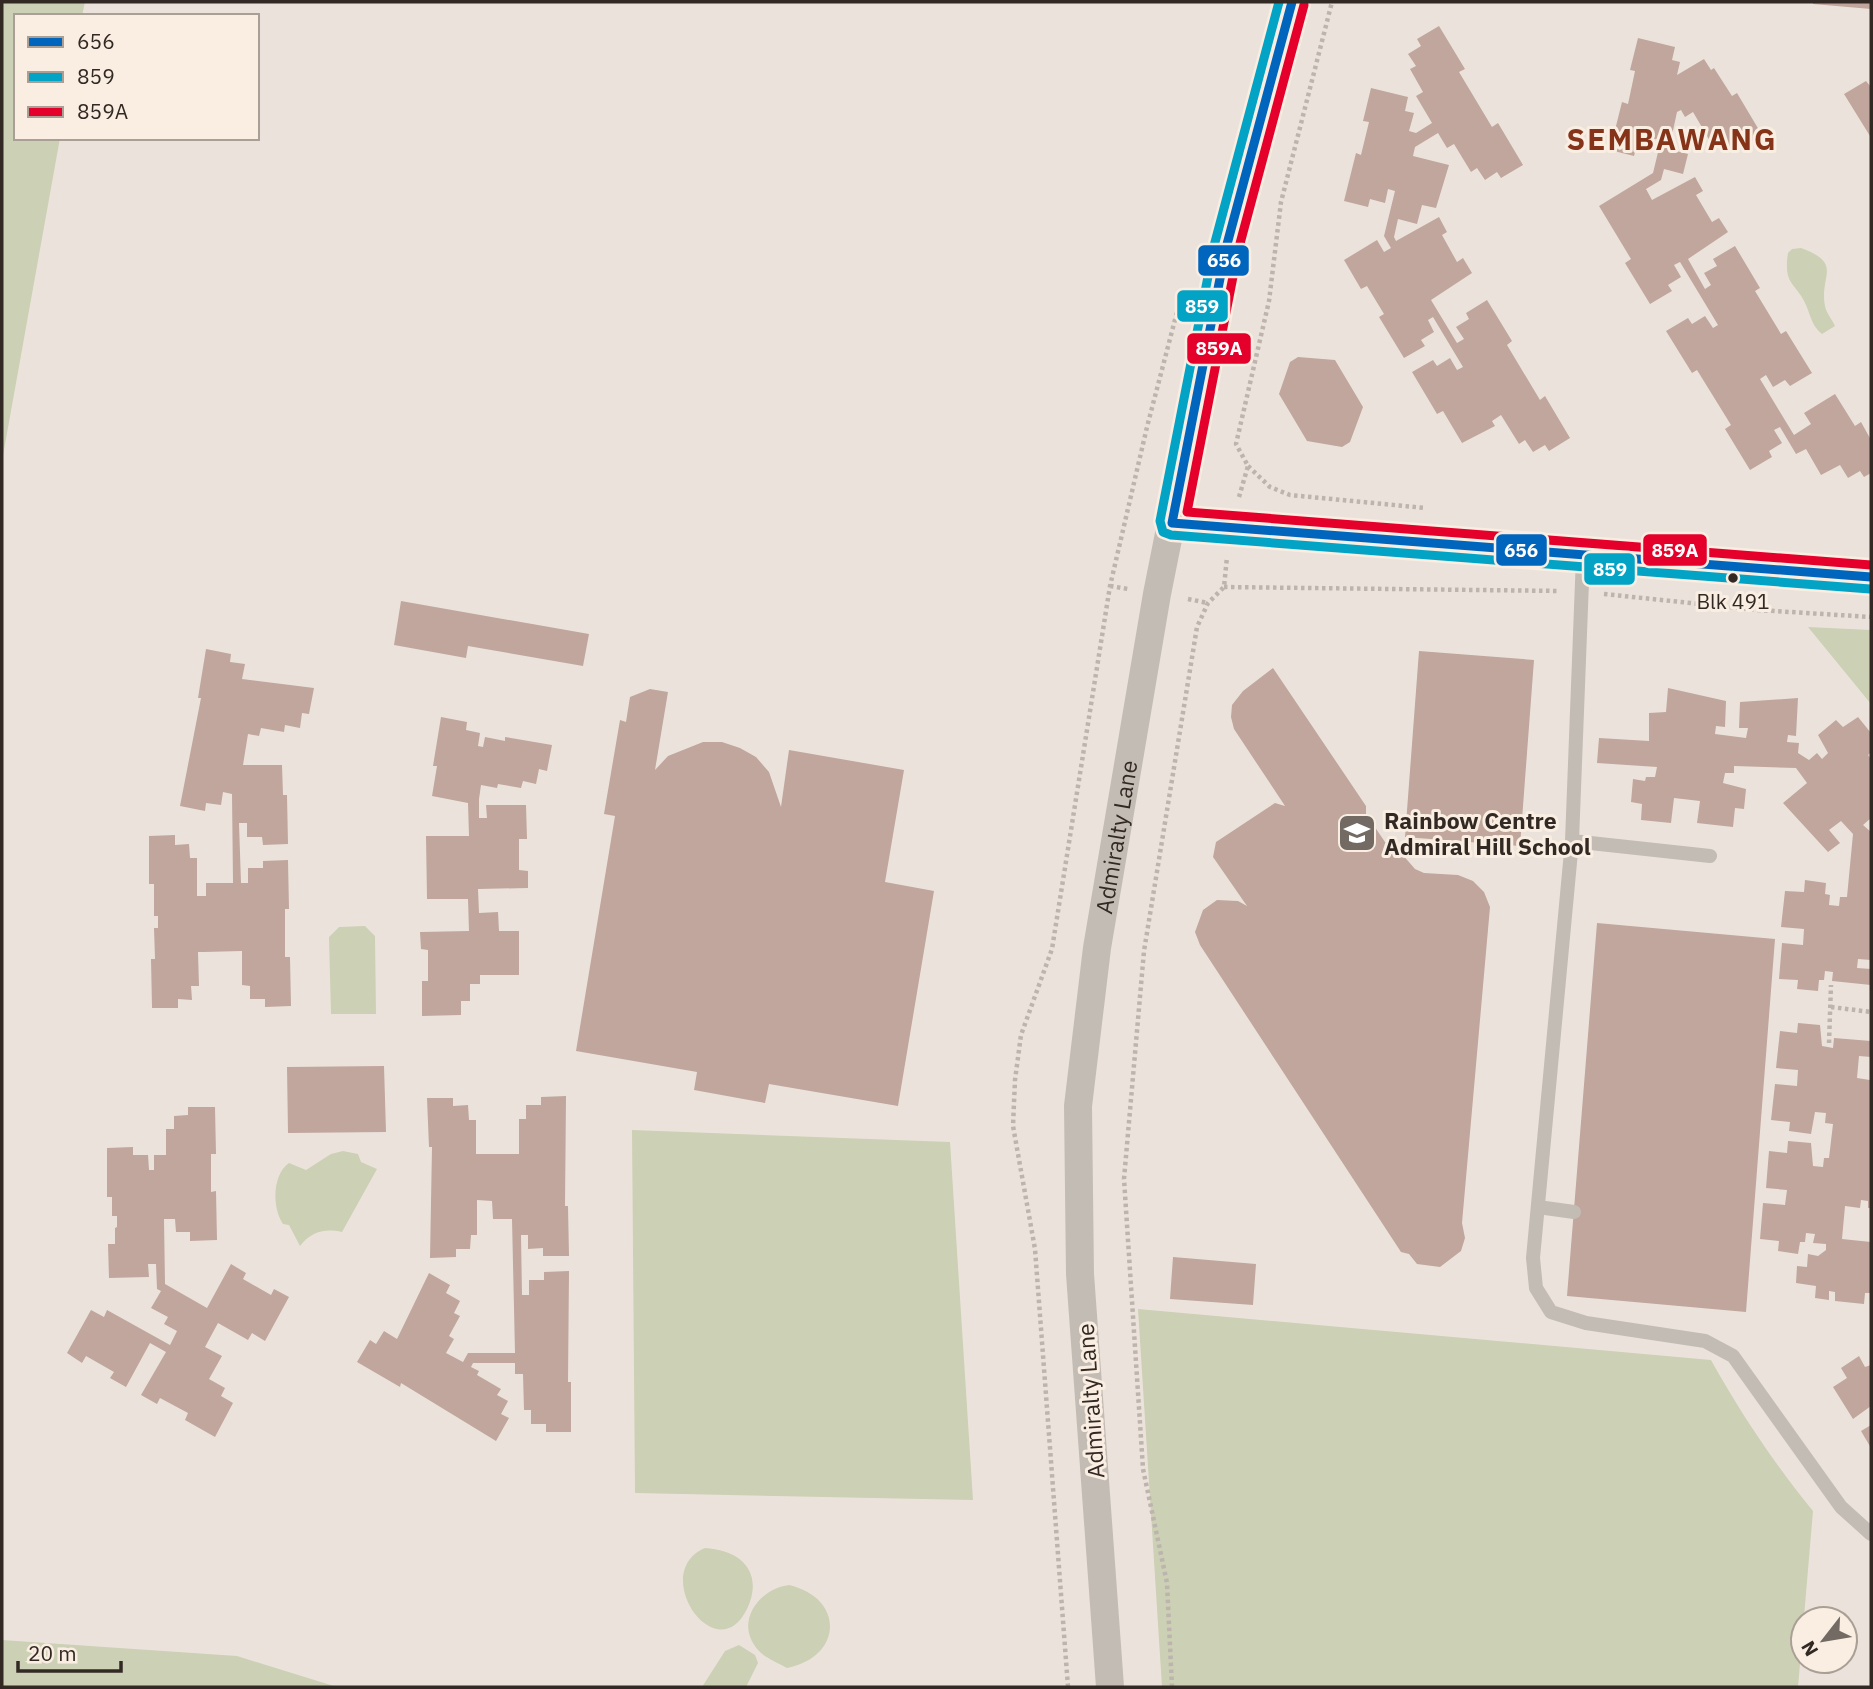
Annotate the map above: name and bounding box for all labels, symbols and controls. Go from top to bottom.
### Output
legend [14,14,259,140]
text: 656 [77,27,115,55]
text: 859 [77,62,115,90]
text: 859A [77,97,128,125]
district label: SEMBAWANG [1567,119,1778,158]
line badge: 656 [1197,244,1250,277]
text: 656 [1207,248,1241,272]
line badge: 859 [1176,289,1229,323]
text: 859 [1185,294,1219,318]
line badge: 859A [1186,332,1252,365]
text: 859A [1195,336,1243,360]
line badge: 656 [1495,533,1548,567]
line badge: 859A [1642,533,1708,567]
text: 656 [1504,538,1538,562]
text: 859A [1651,538,1699,562]
line badge: 859 [1583,552,1636,586]
text: 859 [1593,557,1627,581]
marker: Blk 491 [1726,571,1740,585]
place label: Blk 491 [1696,587,1770,615]
street label: Admiralty Lane [1088,758,1144,916]
place label: Rainbow Centre Admiral Hill School [1384,805,1591,861]
school or university icon: Rainbow Centre Admiral Hill School [1336,812,1378,854]
street label: Admiralty Lane [1070,1323,1110,1479]
north arrow [1789,1605,1859,1675]
scale bar [18,1630,121,1674]
text: N [1796,1637,1823,1661]
text: 20 m [28,1639,77,1667]

